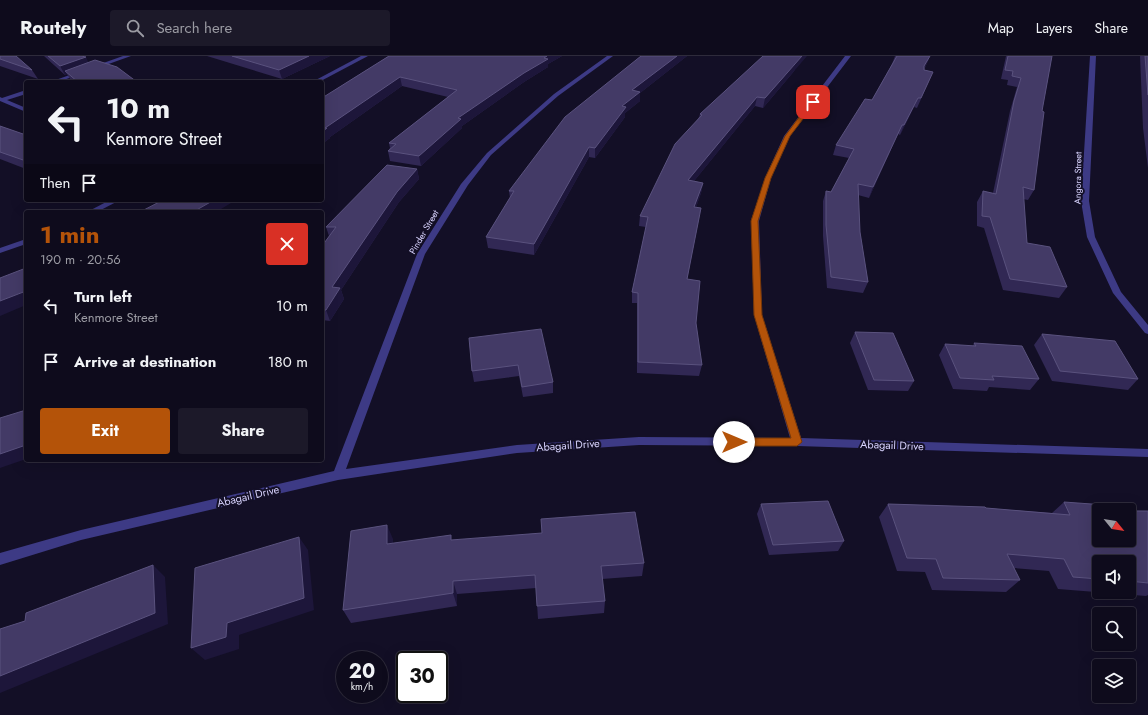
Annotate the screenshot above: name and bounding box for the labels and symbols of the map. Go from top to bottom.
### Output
pin [796,85,830,119]
street label: Angora Street [1071,151,1084,204]
street label: Pinder Street [406,207,442,256]
position arrow [713,421,755,463]
street label: Abagail Drive [536,435,601,455]
street label: Abagail Drive [860,436,924,454]
street label: Abagail Drive [215,481,281,511]
north arrow [1092,503,1136,547]
speed limit sign: 30 [396,651,448,703]

